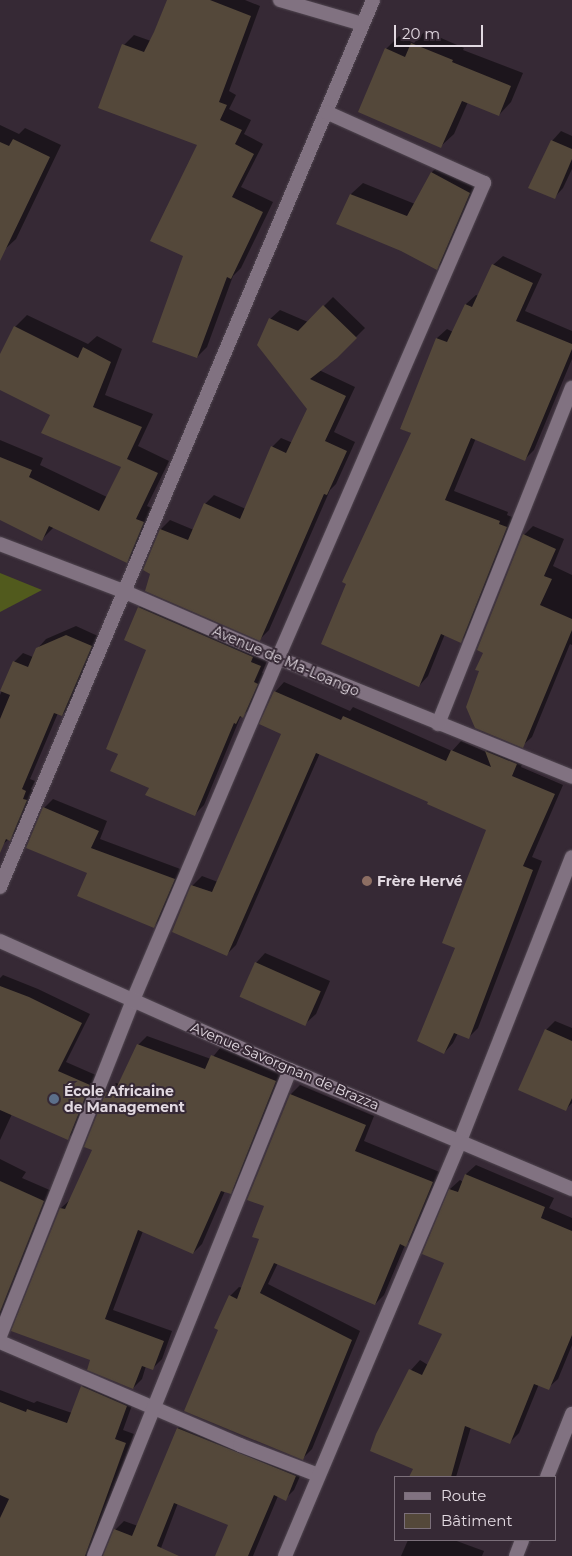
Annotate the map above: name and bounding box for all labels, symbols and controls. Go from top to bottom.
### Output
scale bar [397,15,486,47]
text: 20 m [402,24,440,43]
street label: Avenue de Ma-Loango [210,622,362,700]
place label: Frère Hervé [377,873,463,889]
marker: Frère Hervé [361,875,373,887]
street label: Avenue Savorgnan de Brazza [188,1019,382,1113]
place label: École Africaine de Management [64,1083,185,1116]
marker: École Africaine de Management [48,1093,60,1105]
legend [394,1476,557,1541]
text: Route [441,1486,486,1505]
text: Bâtiment [441,1511,513,1530]

